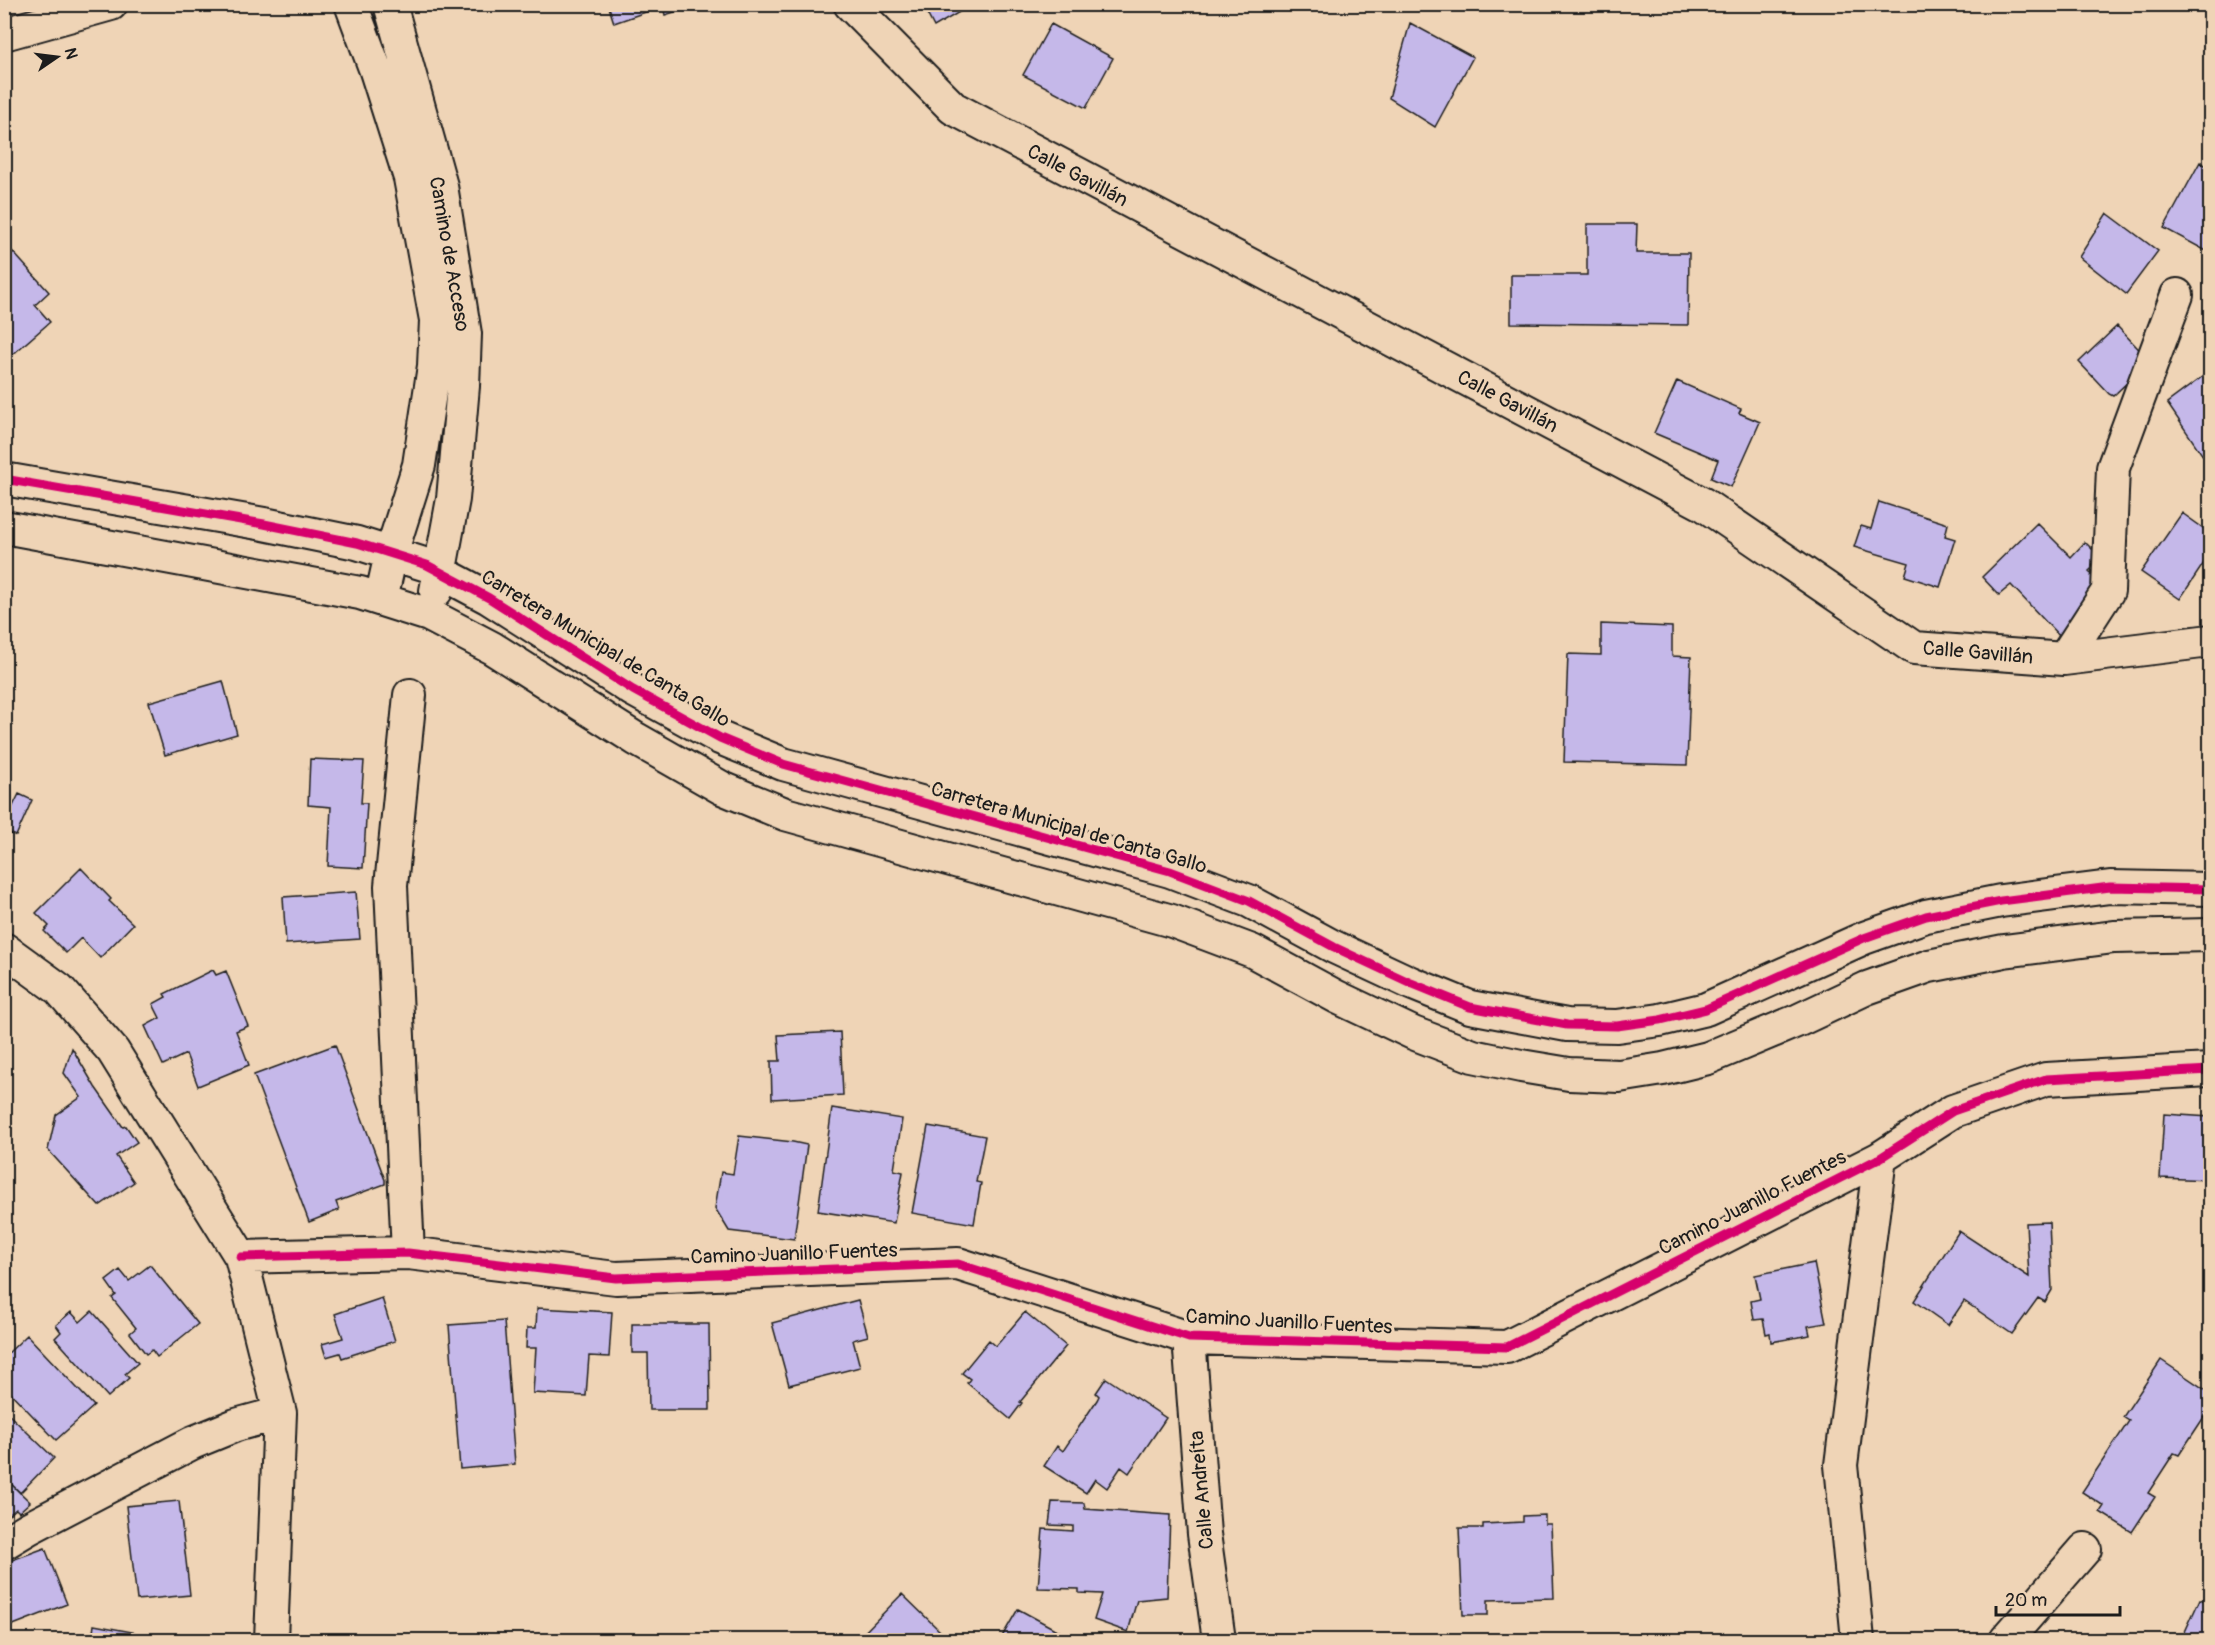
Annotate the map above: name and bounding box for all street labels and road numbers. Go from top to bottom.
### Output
street label: Calle Gavillán [1023,138,1132,212]
street label: Camino de Acceso [424,175,475,334]
street label: Calle Gavillán [1453,364,1562,438]
street label: Carretera Municipal de Canta Gallo [477,564,735,733]
street label: Calle Gavillán [1922,635,2034,670]
street label: Carretera Municipal de Canta Gallo [928,776,1210,879]
street label: Camino Juanillo Fuentes [1654,1144,1850,1261]
street label: Camino Juanillo Fuentes [690,1237,898,1270]
street label: Camino Juanillo Fuentes [1185,1304,1393,1339]
street label: Calle Andreíta [1184,1430,1219,1550]

